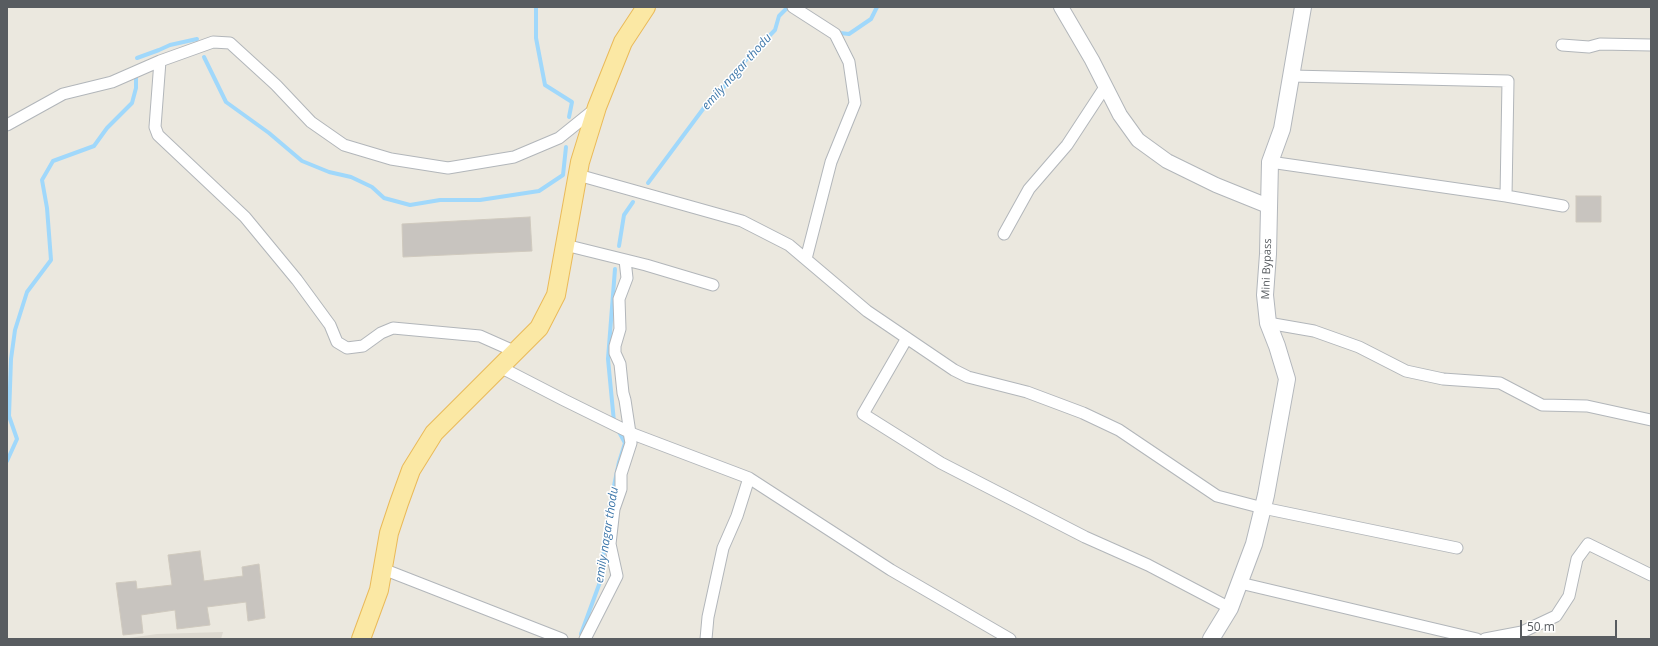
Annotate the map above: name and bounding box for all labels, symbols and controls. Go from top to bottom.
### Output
water label: emily nagar thodu [699,31,775,113]
street label: Mini Bypass [1259,238,1275,300]
water label: emily nagar thodu [592,486,622,584]
scale bar [1522,612,1619,638]
text: 50 m [1527,618,1555,635]

